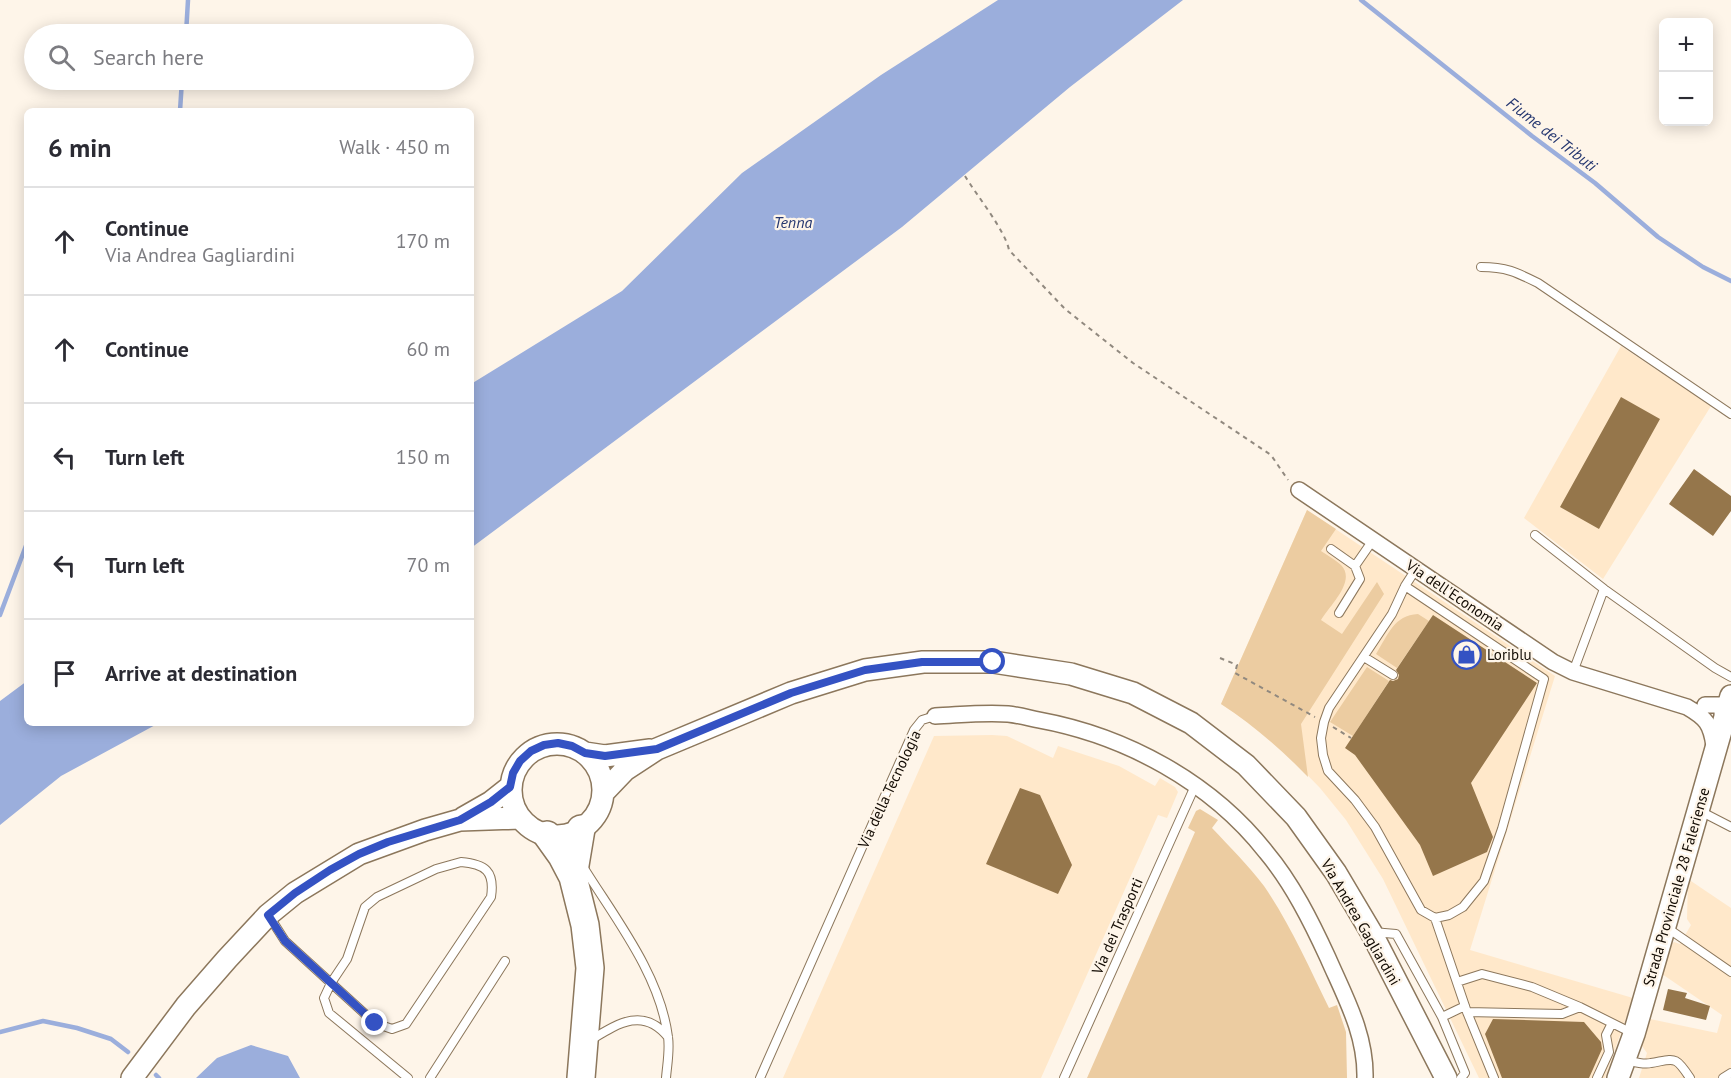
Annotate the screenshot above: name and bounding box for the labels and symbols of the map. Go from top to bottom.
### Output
water label: Fiume dei Tributi [1503,92,1602,176]
water label: Tenna [774,212,813,232]
street label: Via dell'Economia [1402,555,1508,635]
shop icon: Loriblu [1450,638,1482,670]
place label: Loriblu [1487,645,1532,664]
route start [979,648,1005,674]
street label: Via della Tecnologia [853,727,925,852]
street label: Strada Provinciale 28 Faleriense [1638,785,1714,989]
street label: Via Andrea Gagliardini [1317,855,1405,989]
street label: Via dei Trasporti [1087,875,1147,978]
route end [361,1009,387,1035]

